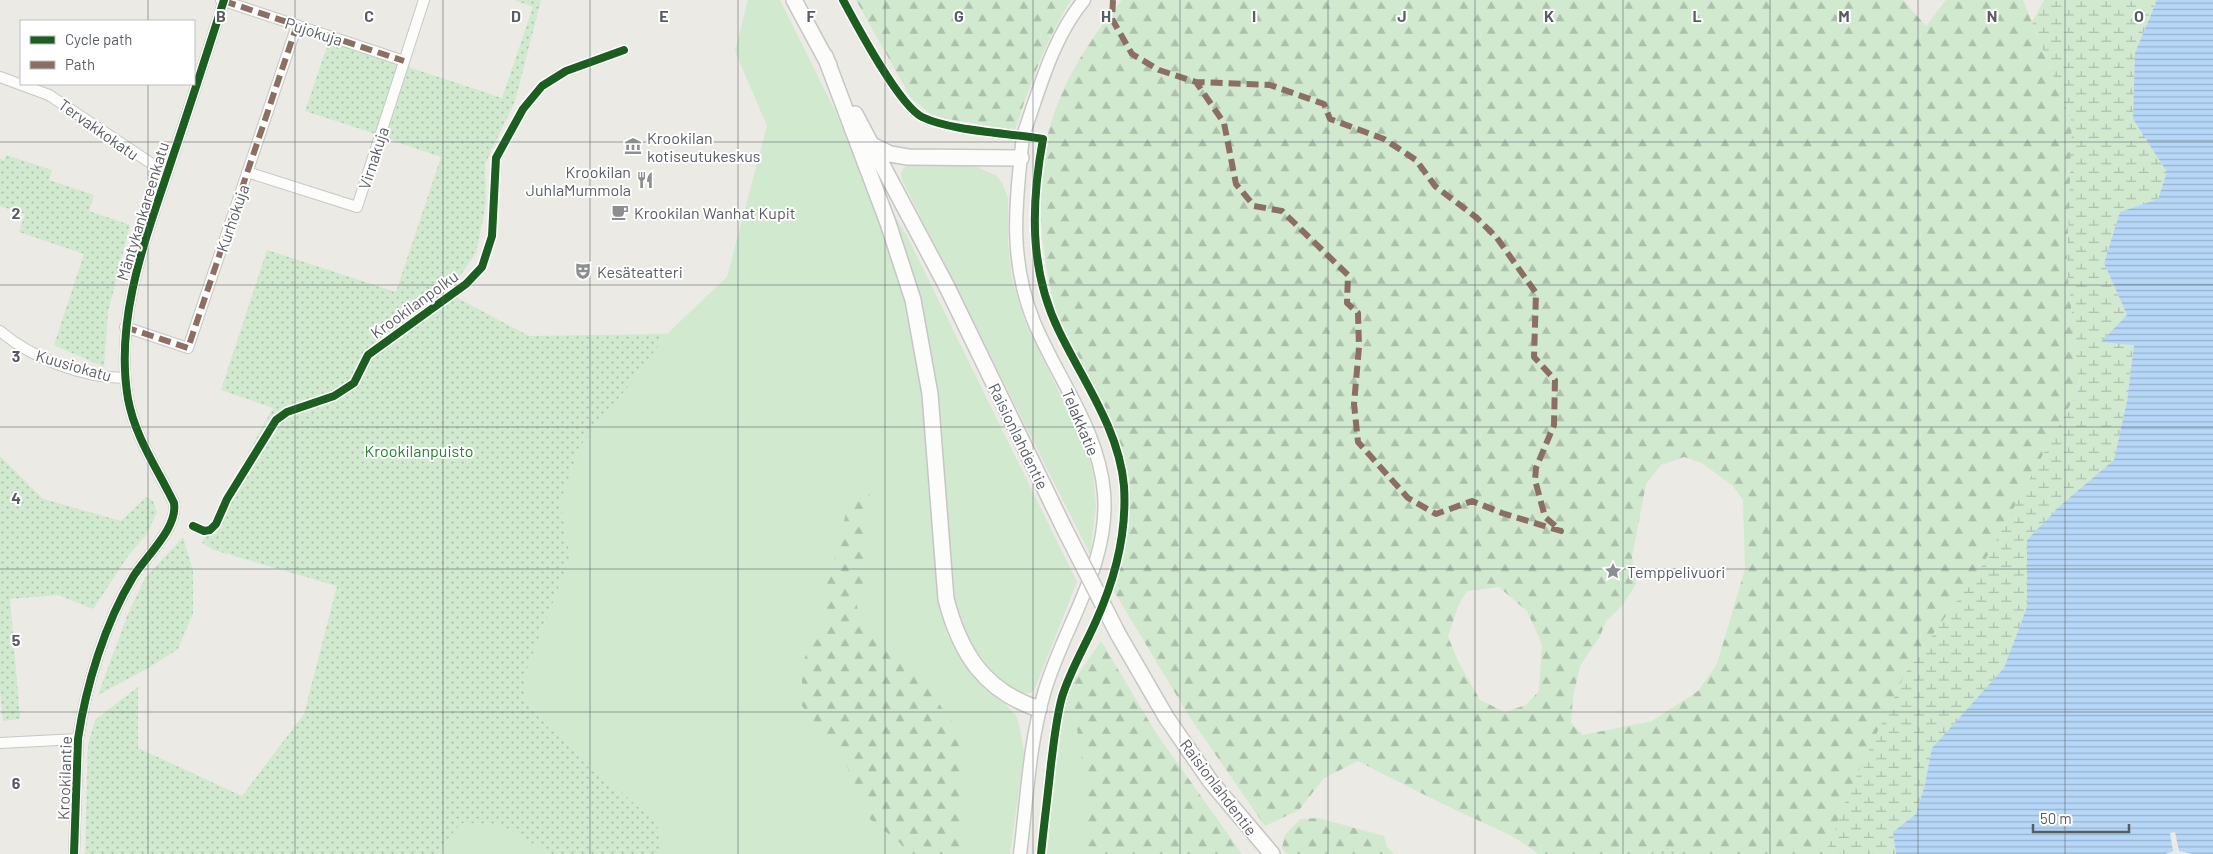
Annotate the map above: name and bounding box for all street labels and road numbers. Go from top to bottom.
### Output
street label: Pujokuja [283,13,345,49]
street label: Tervakkokatu [55,94,143,164]
street label: Virnakuja [354,124,392,192]
street label: Mäntykankareenkatu [112,139,172,283]
street label: Kurhokuja [212,182,252,254]
street label: Krookilanpolku [367,266,461,342]
street label: Kuusiokatu [34,345,114,385]
street label: Raisionlahdentie [985,380,1053,492]
street label: Telakkatie [1058,386,1104,458]
street label: Raisionlahdentie [1177,735,1261,839]
street label: Krookilantie [53,736,75,820]

